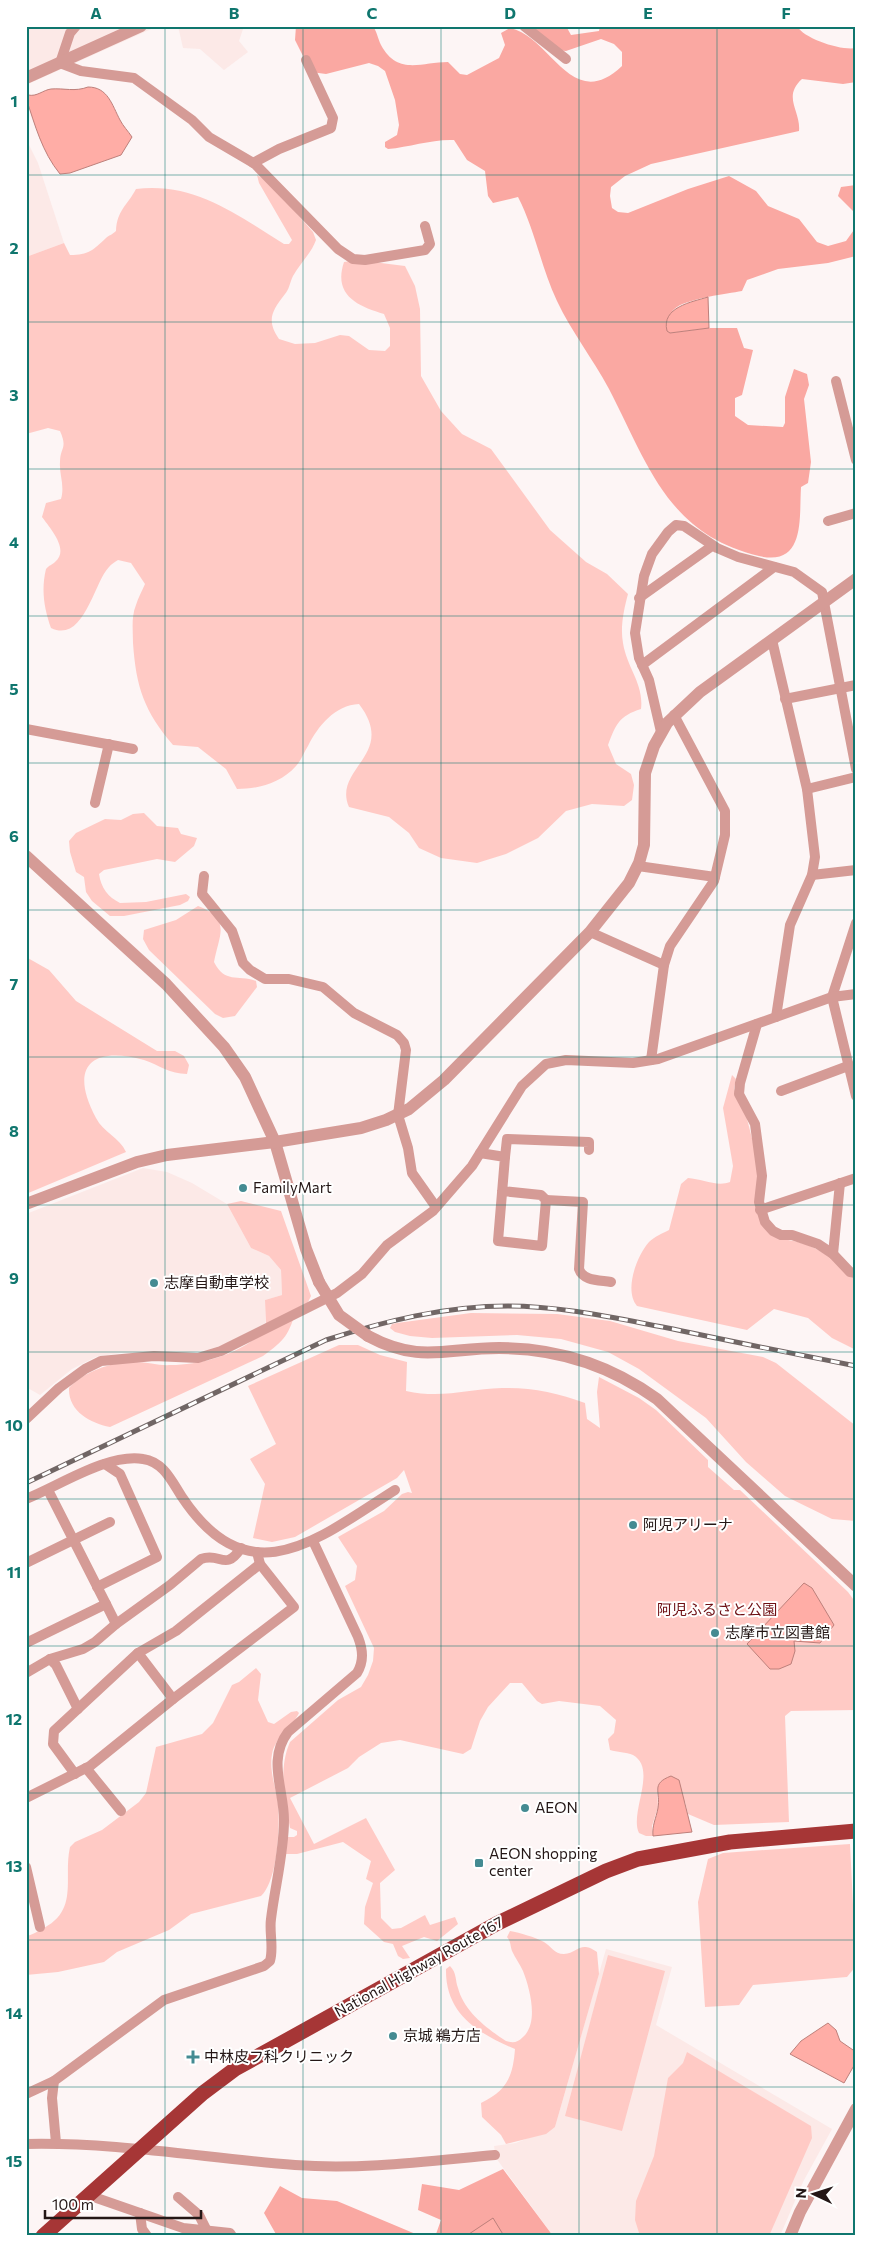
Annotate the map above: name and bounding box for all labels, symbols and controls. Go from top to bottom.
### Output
text: A [90,3,102,22]
text: B [229,3,240,22]
text: C [367,3,378,22]
text: D [504,3,516,22]
text: E [643,3,653,22]
text: F [781,3,791,22]
text: 1 [10,91,18,110]
text: 2 [9,238,19,257]
text: 3 [9,385,19,404]
text: 4 [9,532,19,551]
text: 5 [9,679,19,698]
text: 6 [9,826,19,845]
text: 7 [10,974,19,993]
text: 8 [9,1121,19,1140]
place label: FamilyMart [253,1178,332,1196]
marker: FamilyMart [237,1182,249,1194]
text: 9 [9,1268,19,1287]
place label: 志摩自動車学校 [164,1273,269,1291]
marker: 志摩自動車学校 [148,1277,160,1289]
text: 10 [5,1415,23,1434]
place label: 阿児アリーナ [643,1515,733,1533]
marker: 阿児アリーナ [627,1519,639,1531]
text: 11 [7,1562,21,1581]
park label: 阿児ふるさと公園 [657,1600,777,1618]
place label: 志摩市立図書館 [725,1623,830,1641]
marker: 志摩市立図書館 [709,1627,721,1639]
text: 12 [6,1709,22,1728]
place label: AEON [535,1798,578,1816]
marker: AEON [519,1802,531,1814]
place label: AEON shopping center [489,1844,597,1879]
text: 13 [6,1856,22,1875]
marker: AEON shopping center [473,1857,485,1869]
street label: National Highway Route 167 [331,1912,506,2020]
text: 14 [5,2003,23,2022]
place label: 京城 鵜方店 [403,2026,481,2044]
marker: 京城 鵜方店 [387,2030,399,2042]
place label: 中林皮フ科クリニック [204,2047,354,2065]
marker: 中林皮フ科クリニック [186,2050,200,2064]
text: 15 [6,2151,22,2170]
north arrow [790,2170,840,2220]
scale bar [45,2187,201,2219]
text: N [792,2187,809,2199]
text: 100 m [52,2195,94,2213]

